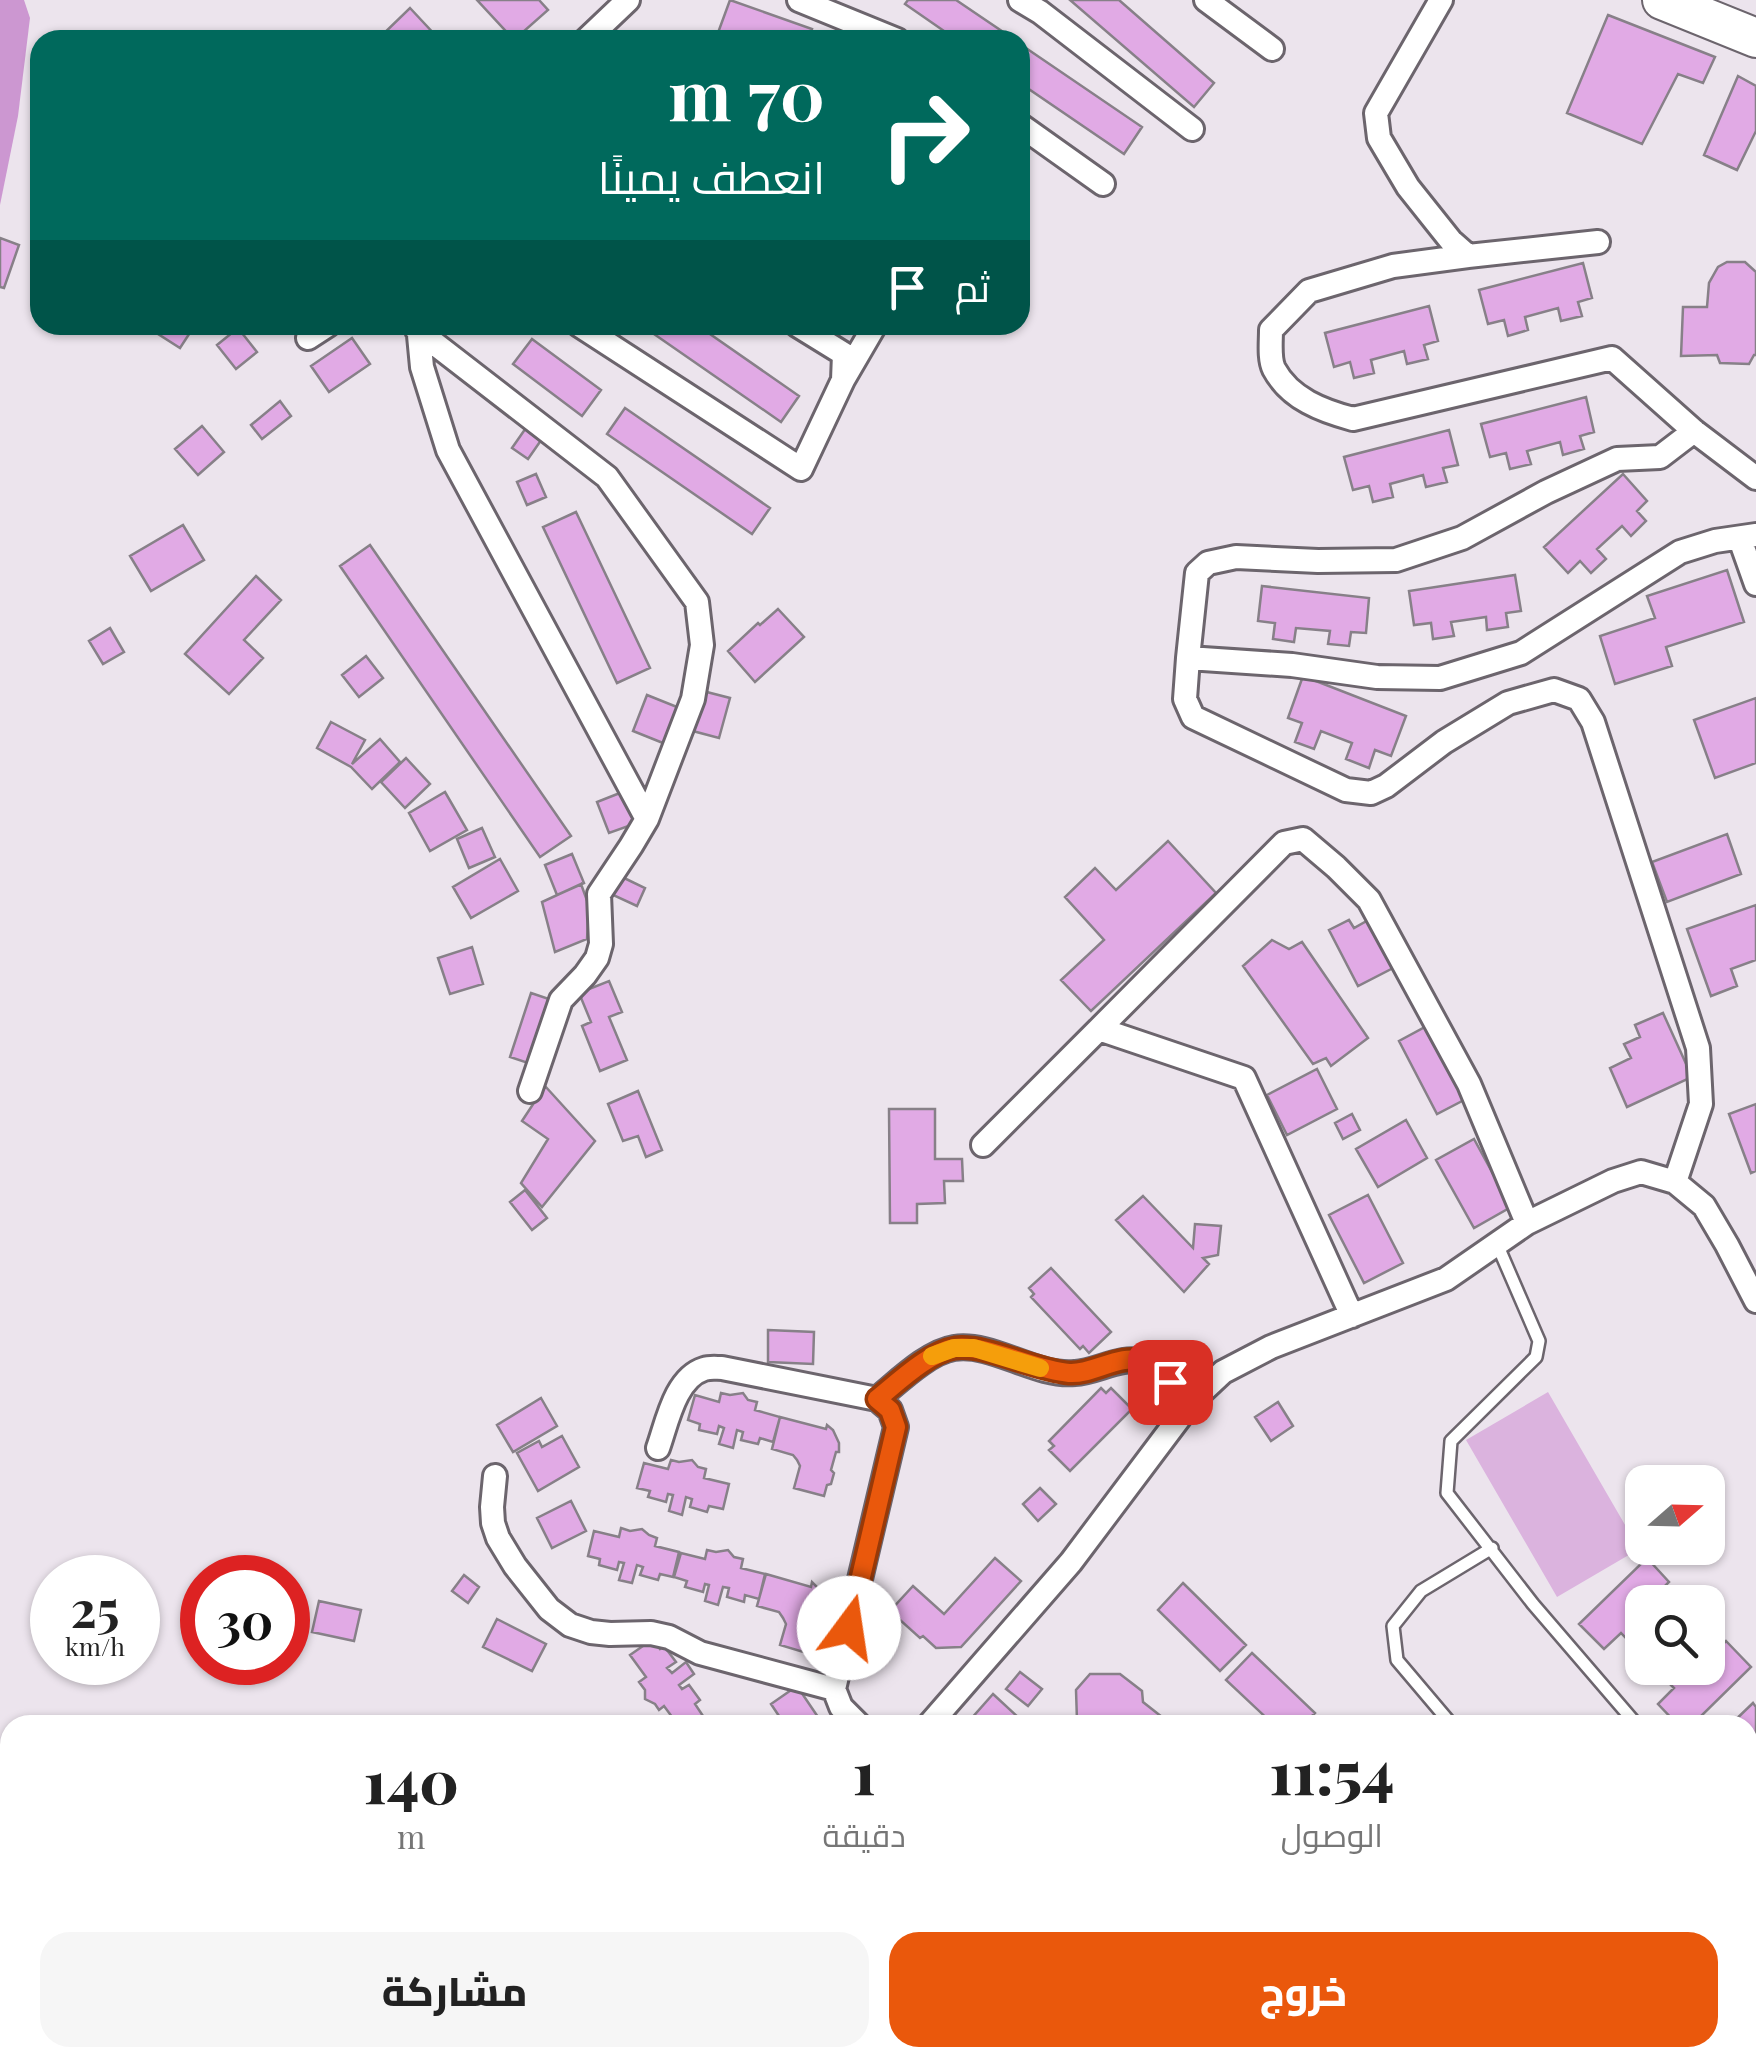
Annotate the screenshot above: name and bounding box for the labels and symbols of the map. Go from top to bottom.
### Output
pin [1128,1340,1213,1425]
north arrow [1625,1465,1725,1565]
speed limit sign: 30 [180,1555,310,1685]
position arrow [797,1576,901,1680]

